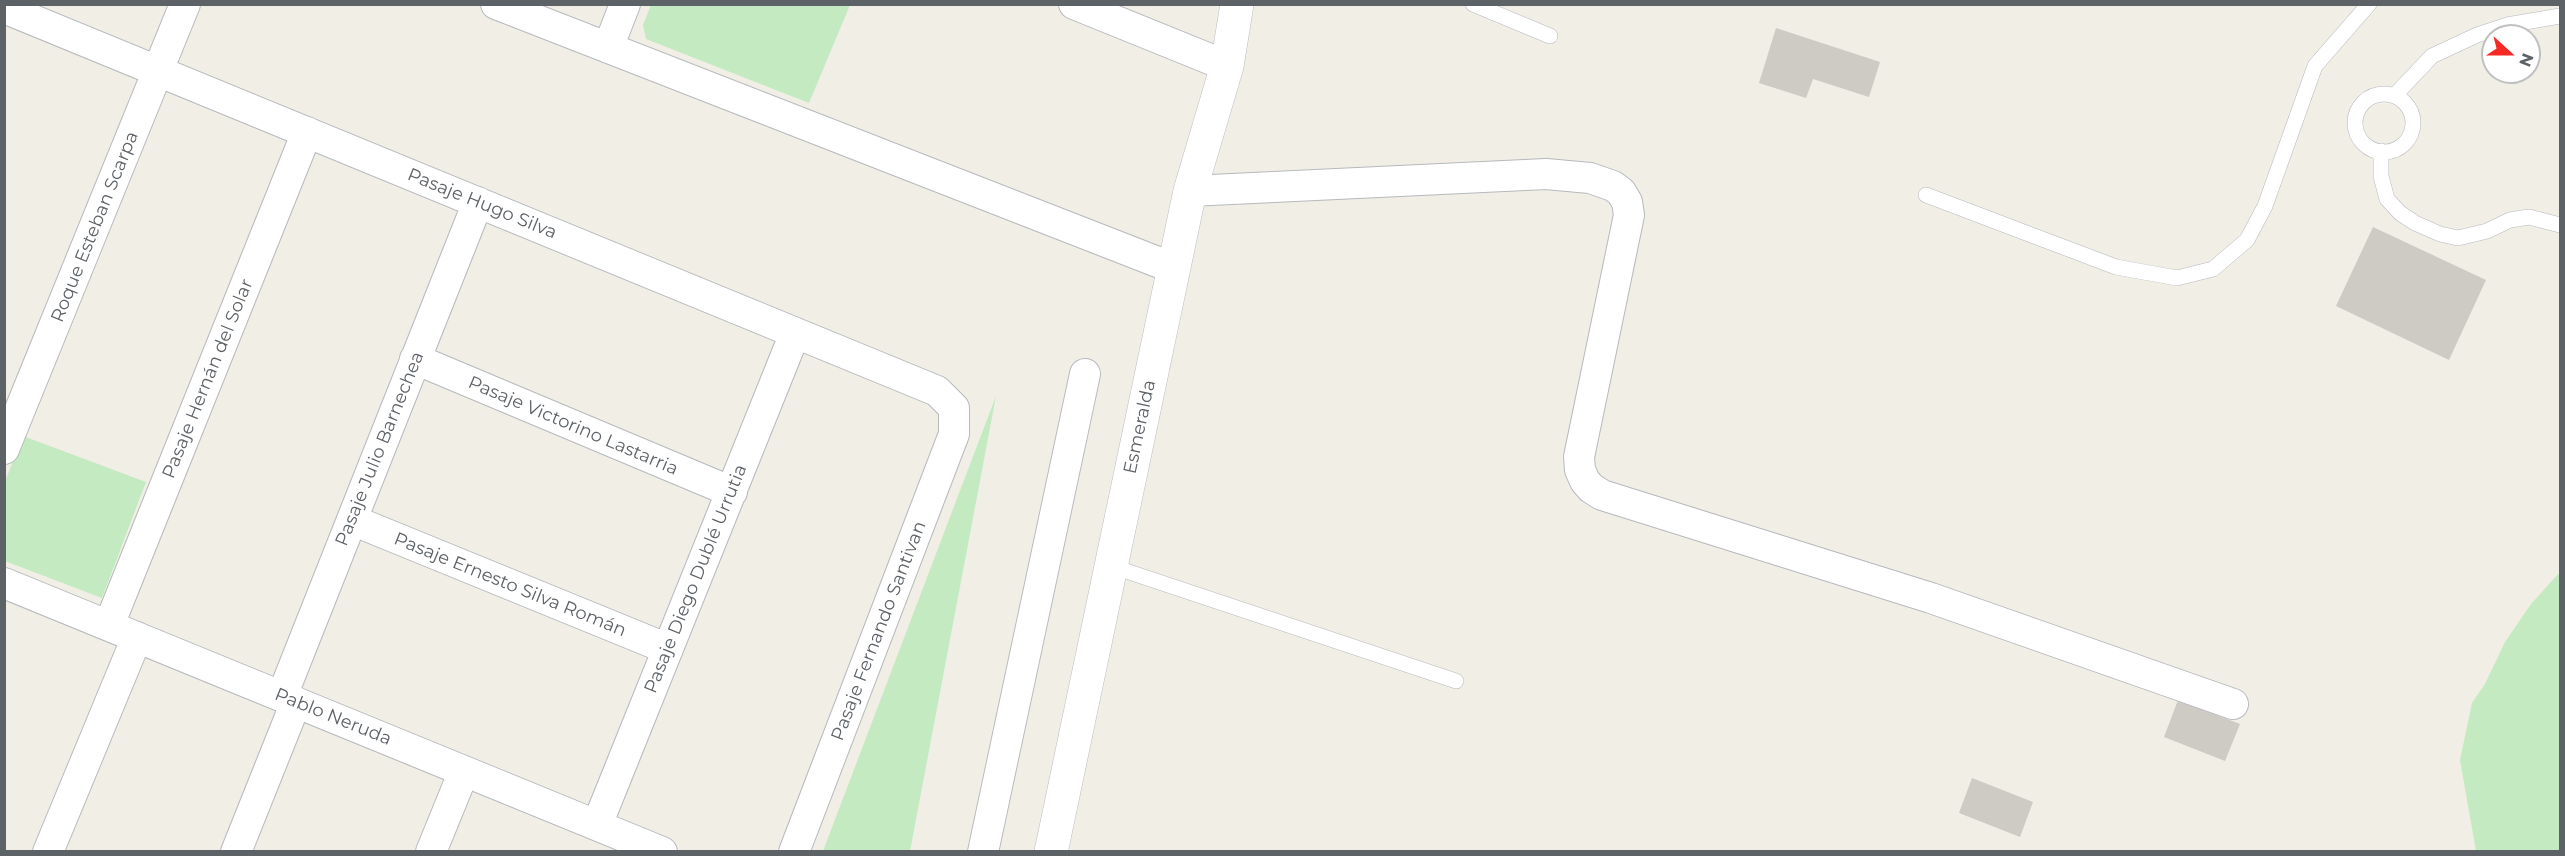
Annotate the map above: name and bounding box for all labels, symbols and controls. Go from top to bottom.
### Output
north arrow [2481,24,2541,84]
text: N [2515,50,2538,69]
street label: Roque Esteban Scarpa [47,128,143,326]
street label: Pasaje Hugo Silva [404,164,560,244]
street label: Pasaje Hernán del Solar [158,276,258,482]
street label: Pasaje Julio Barnechea [331,349,429,549]
street label: Pasaje Victorino Lastarria [465,372,681,480]
street label: Esmeralda [1120,378,1160,476]
street label: Pasaje Diego Dublé Urrutia [640,461,752,697]
street label: Pasaje Fernando Santivan [827,518,931,744]
street label: Pasaje Ernesto Silva Román [391,528,629,642]
street label: Pablo Neruda [271,684,395,750]

